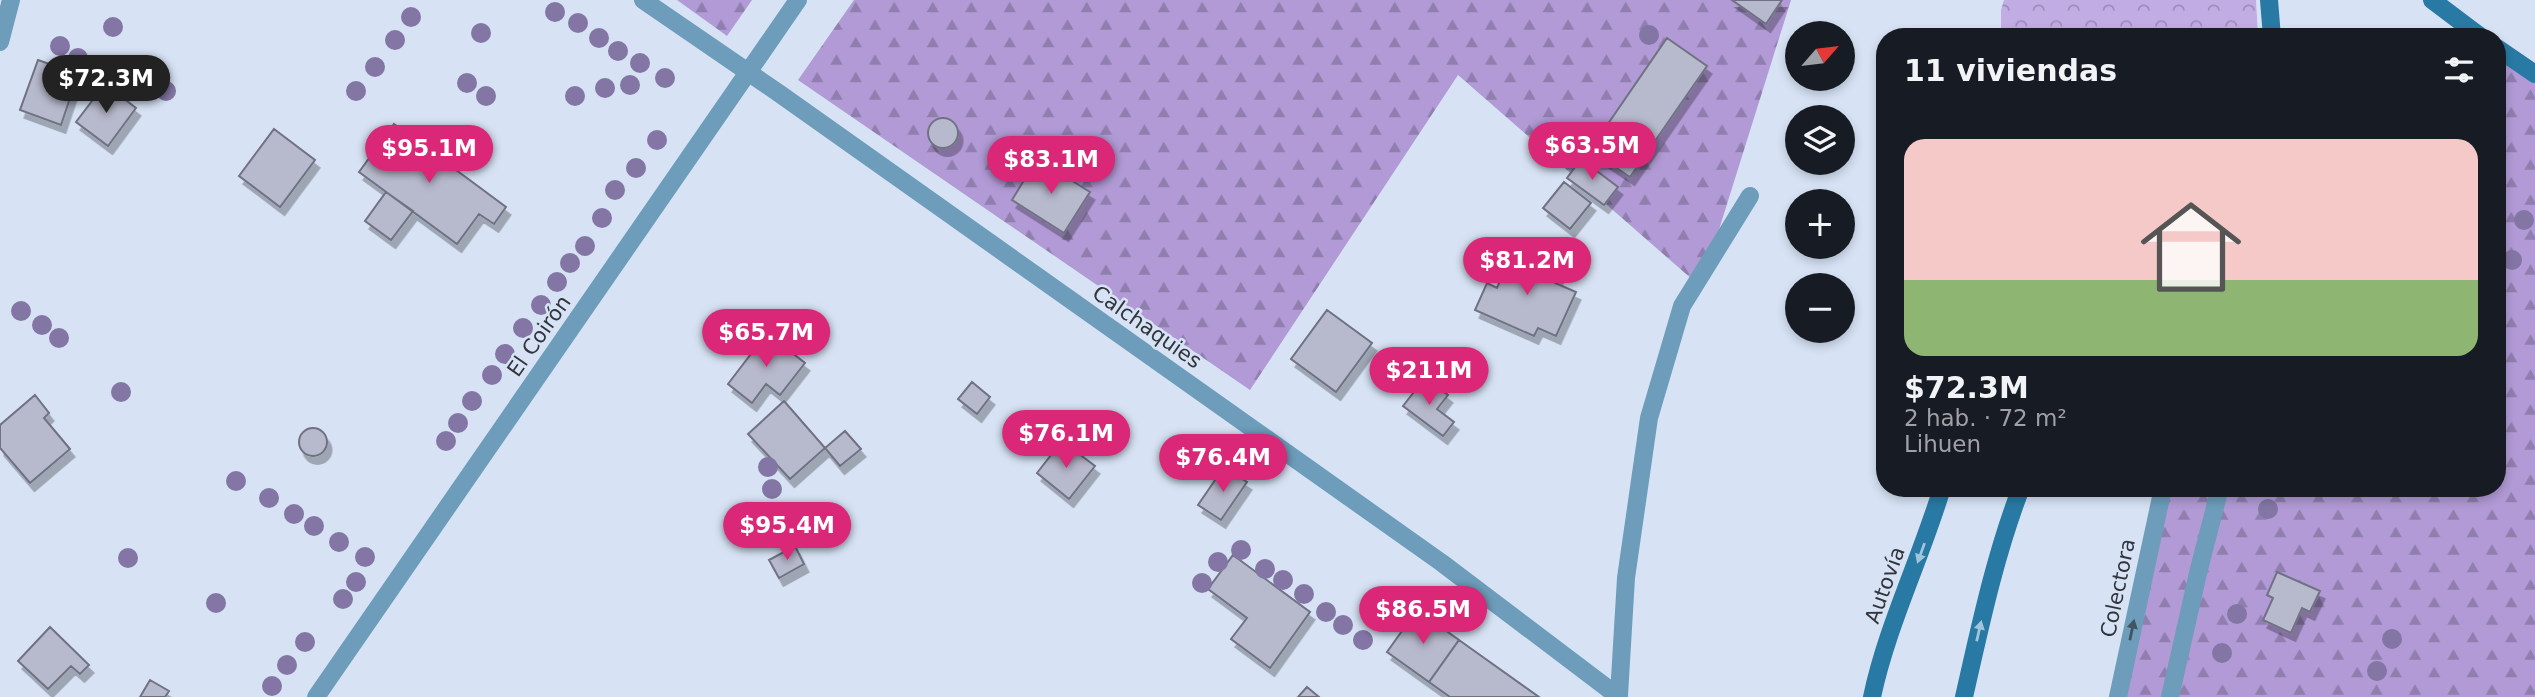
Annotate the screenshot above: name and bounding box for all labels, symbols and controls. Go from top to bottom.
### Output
north arrow [1785,21,1855,91]
map controls [1785,21,1855,343]
icon: filters [2440,51,2478,89]
text: 11 viviendas [1904,53,2117,88]
pin: $72.3M [49,55,163,115]
text: $72.3M [58,65,154,91]
button: layers [1785,105,1855,175]
pin: $63.5M [1535,122,1649,182]
pin: $95.1M [372,125,486,185]
text: $63.5M [1544,132,1640,158]
text: $95.1M [381,135,477,161]
pin: $83.1M [994,136,1108,196]
text: $83.1M [1003,146,1099,172]
icon: home [2128,184,2254,310]
button: + [1785,189,1855,259]
pin: $81.2M [1470,238,1584,297]
text: $81.2M [1479,247,1575,273]
button: − [1785,273,1855,343]
street label: Calchaquies [1088,281,1206,373]
street label: El Coirón [502,291,576,381]
pin: $65.7M [709,310,823,369]
text: $65.7M [718,319,814,345]
pin: $211M [1380,348,1478,407]
text: $211M [1386,357,1472,383]
text: $72.3M [1904,370,2029,405]
text: 2 hab. · 72 m² [1904,405,2067,431]
pin: $76.1M [1009,410,1123,470]
text: $76.1M [1018,420,1114,446]
text: Lihuen [1904,431,1981,457]
pin: $76.4M [1166,434,1280,494]
text: $76.4M [1175,444,1271,470]
pin: $95.4M [730,503,844,562]
text: $95.4M [739,512,835,538]
street label: Colectora [2096,536,2140,640]
street label: Autovía [1860,543,1910,627]
one-way arrow [1915,543,1926,564]
pin: $86.5M [1366,586,1480,646]
text: $86.5M [1375,596,1471,622]
one-way arrow [1974,619,1985,641]
one-way arrow [2127,619,2138,641]

